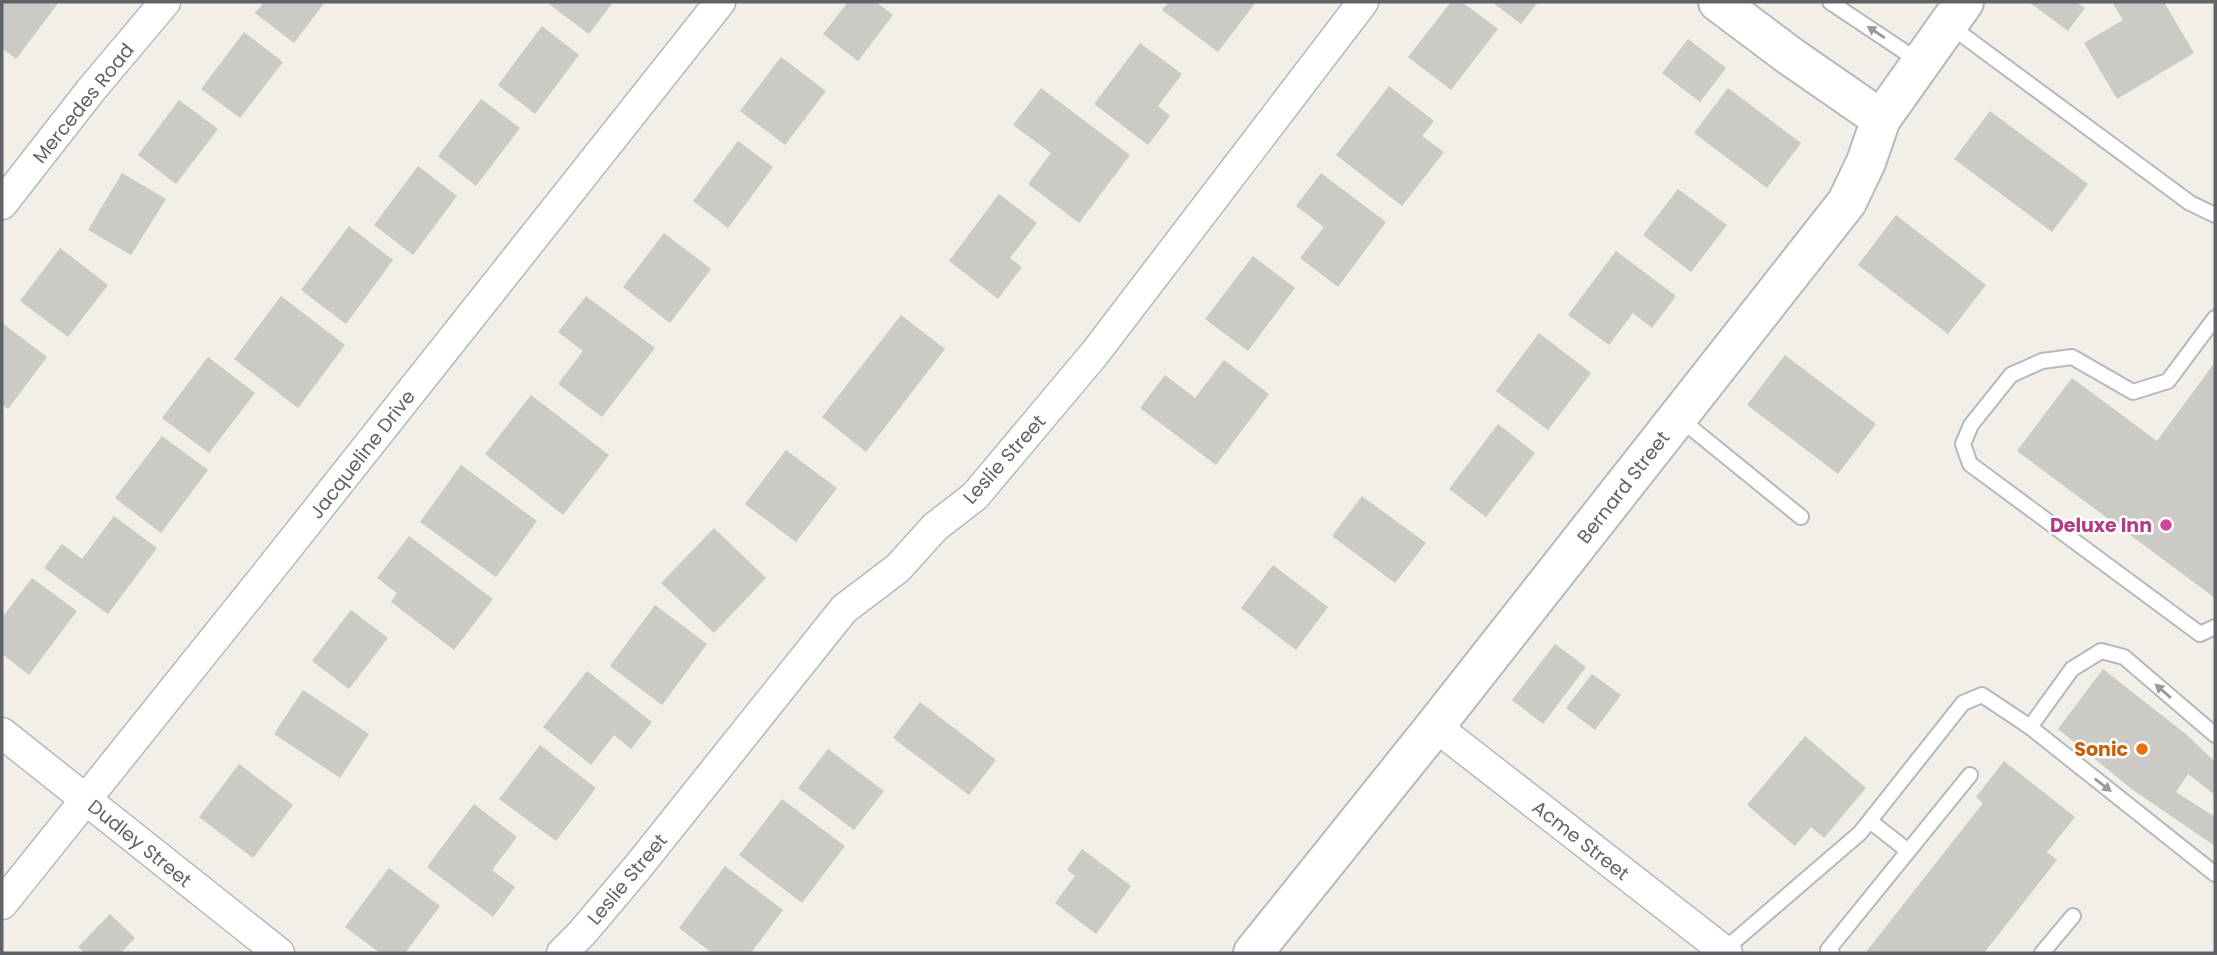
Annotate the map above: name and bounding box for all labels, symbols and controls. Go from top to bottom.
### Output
one-way arrow [1866,26,1885,39]
street label: Mercedes Road [26,37,140,169]
street label: Jacqueline Drive [303,384,421,525]
street label: Leslie Street [957,409,1052,510]
street label: Bernard Street [1571,425,1676,549]
place label: Deluxe Inn [2050,512,2152,539]
marker: Deluxe Inn [2158,517,2174,533]
one-way arrow [2155,684,2172,699]
place label: Sonic [2074,736,2128,763]
marker: Sonic [2134,741,2150,757]
one-way arrow [2093,777,2111,792]
street label: Dudley Street [82,793,197,894]
street label: Acme Street [1527,794,1635,887]
street label: Leslie Street [581,828,674,931]

